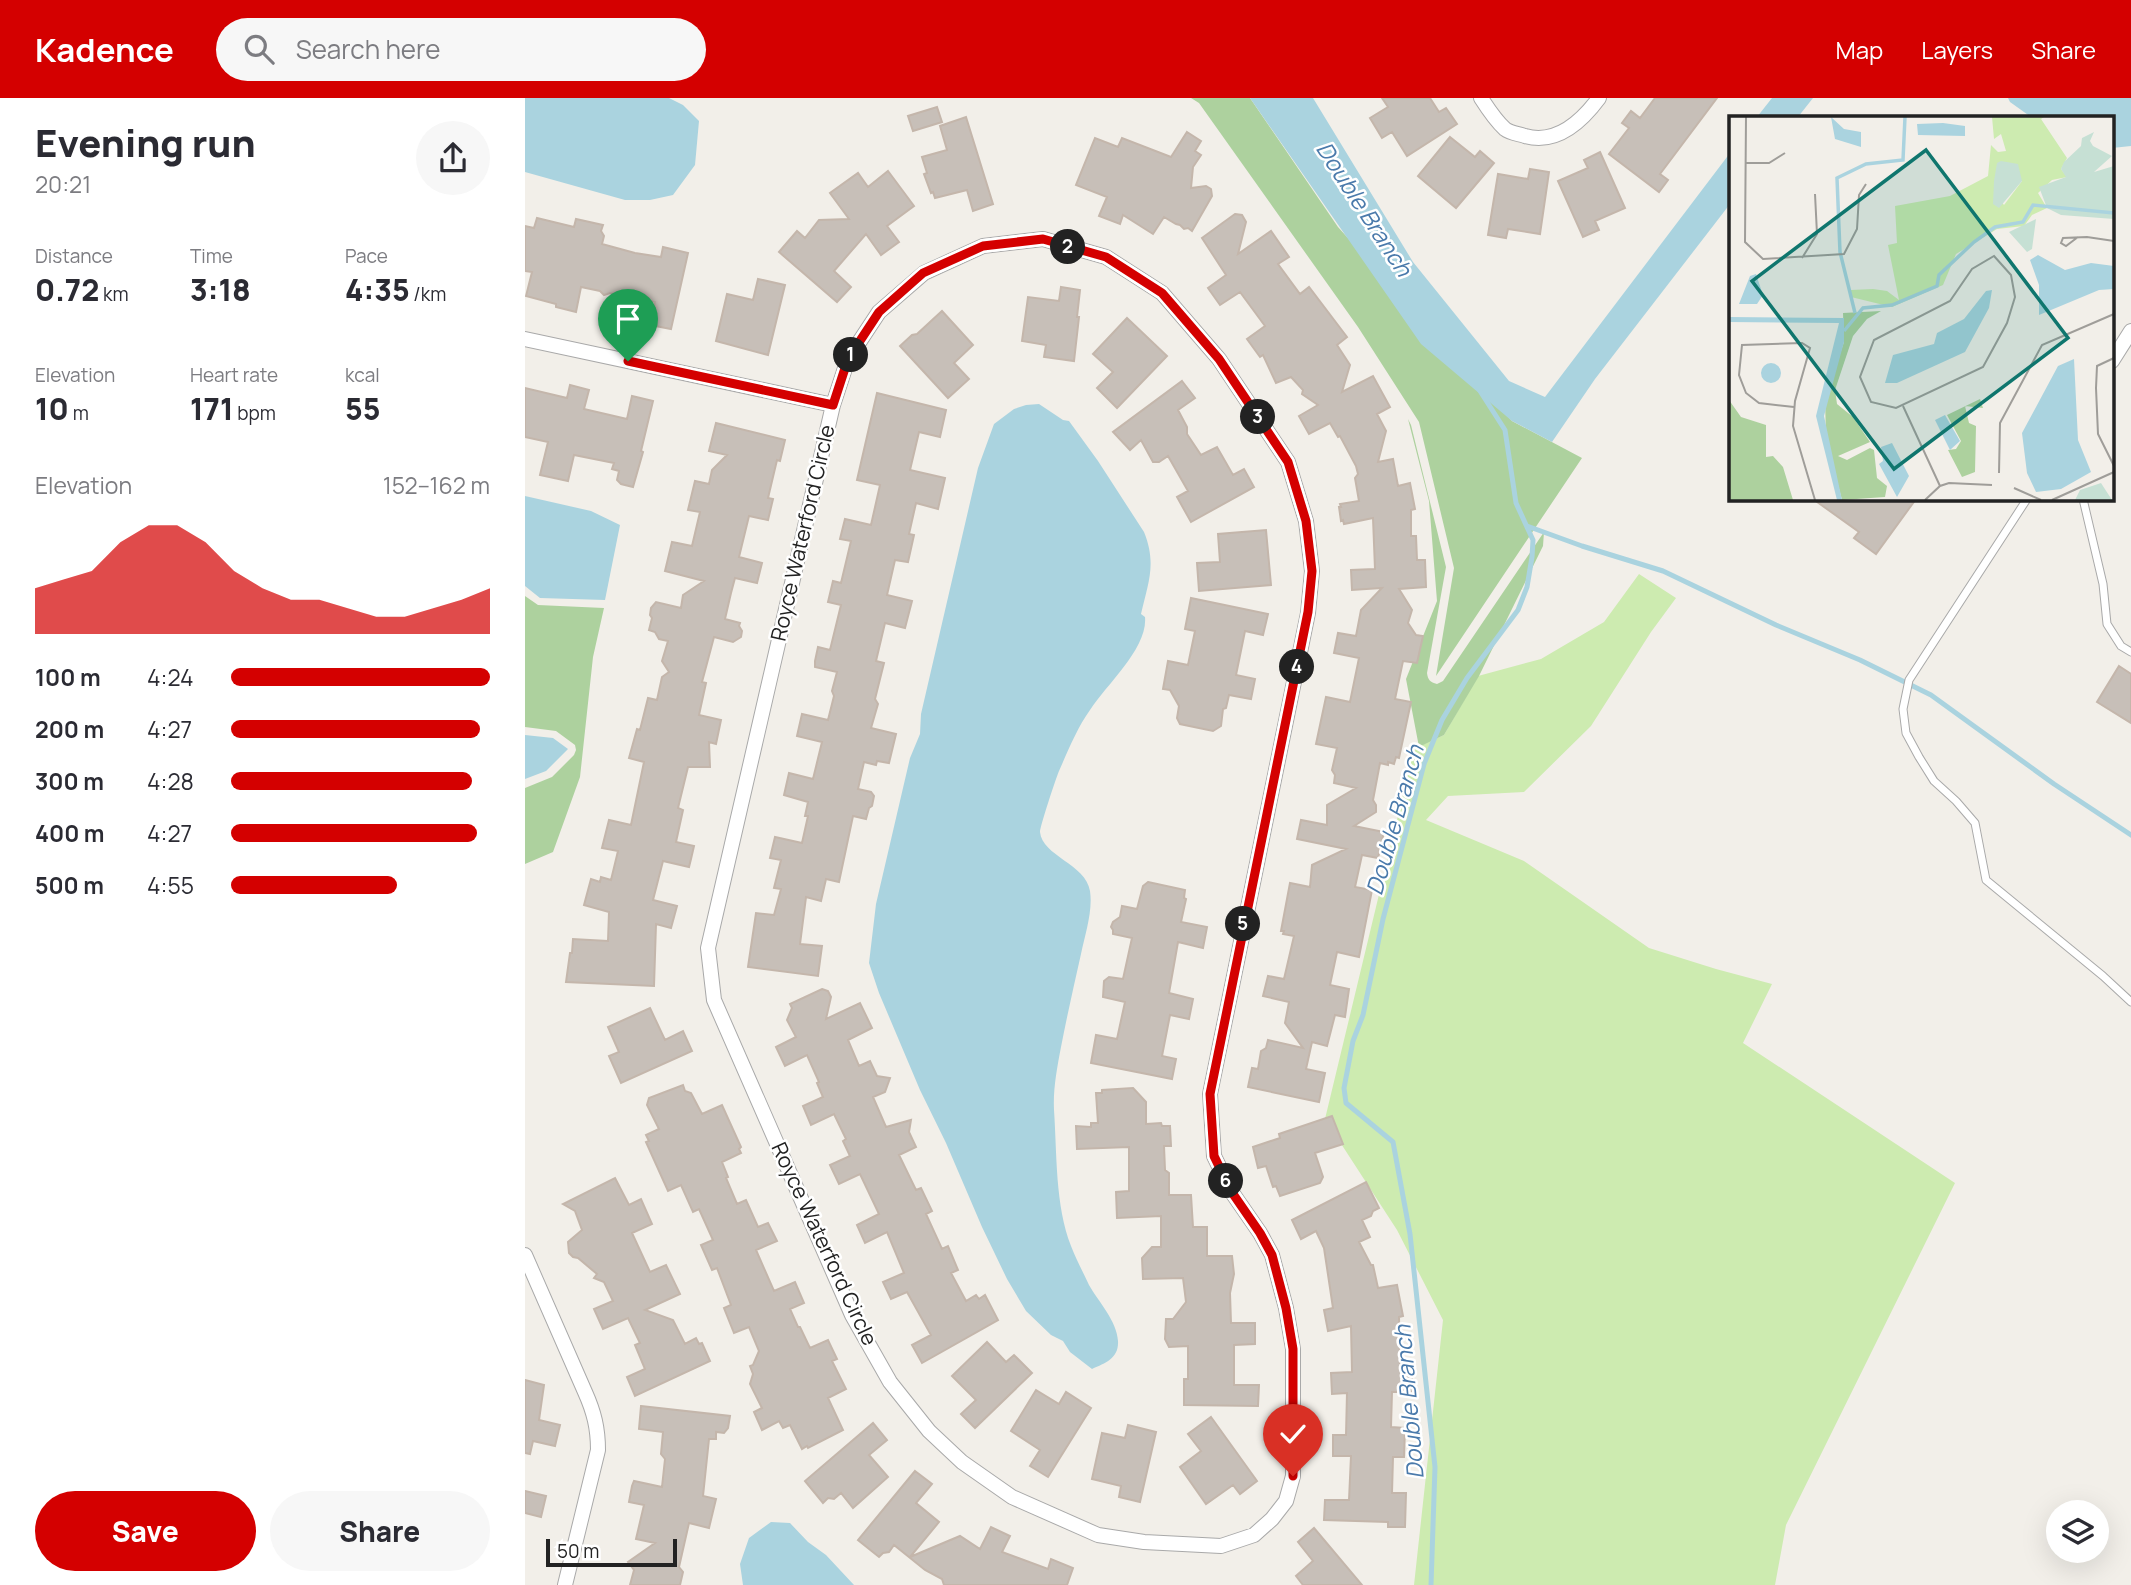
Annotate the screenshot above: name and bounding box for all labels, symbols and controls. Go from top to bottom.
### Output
search box [216,18,706,81]
text: Kadence [35,27,174,72]
icon: search [240,30,278,68]
text: Search here [296,31,440,67]
text: Map [1836,33,1883,66]
text: Layers [1921,33,1993,66]
text: Share [2031,33,2096,66]
text: Evening run [35,116,256,168]
inset map [1729,116,2113,500]
button: share [416,121,490,195]
water label: Double Branch [1309,135,1421,283]
text: 20:21 [35,168,91,200]
pin: 2 [1051,230,1085,264]
text: 2 [1062,233,1073,259]
text: Distance [35,243,113,269]
text: Time [190,243,233,269]
text: Pace [345,243,388,269]
text: 0.72 [35,269,99,310]
text: 3:18 [190,269,251,310]
text: 4:35 [345,269,410,310]
text: km [99,281,129,307]
text: /km [410,281,446,307]
pin [598,289,658,361]
icon: arrive [609,300,647,338]
pin: 1 [833,338,869,372]
text: 1 [846,341,855,367]
text: Elevation [35,362,115,388]
text: Heart rate [190,362,278,388]
text: kcal [345,362,380,388]
text: 10 [35,388,69,429]
text: 171 [190,388,234,429]
text: 55 [345,388,380,429]
text: m [69,400,89,426]
text: bpm [234,400,276,426]
pin: 3 [1241,400,1275,434]
text: 3 [1252,403,1263,429]
street label: Royce Waterford Circle [764,422,841,644]
text: Elevation [35,469,132,501]
text: 152–162 m [383,469,490,501]
pin: 4 [1279,650,1315,684]
text: 4 [1291,653,1302,679]
text: 100 m [35,661,101,693]
text: 4:24 [147,661,194,693]
text: 200 m [35,713,104,745]
text: 4:27 [147,713,192,745]
water label: Double Branch [1357,740,1431,898]
text: 300 m [35,765,104,797]
text: 4:28 [147,765,194,797]
text: 400 m [35,817,105,849]
text: 4:27 [147,817,192,849]
text: 500 m [35,869,104,901]
text: 4:55 [147,869,194,901]
pin: 5 [1225,906,1261,942]
text: 5 [1237,910,1248,936]
street label: Royce Waterford Circle [765,1137,884,1350]
pin: 6 [1209,1164,1243,1198]
text: 6 [1220,1167,1231,1193]
water label: Double Branch [1385,1322,1431,1480]
pin [1263,1404,1323,1476]
icon: check [1274,1415,1312,1453]
button: Save [35,1491,256,1571]
button: Share [270,1491,490,1571]
map controls [2046,1500,2109,1563]
button: layers [2046,1500,2109,1563]
scale bar [546,1536,677,1568]
text: 50 m [557,1538,599,1564]

